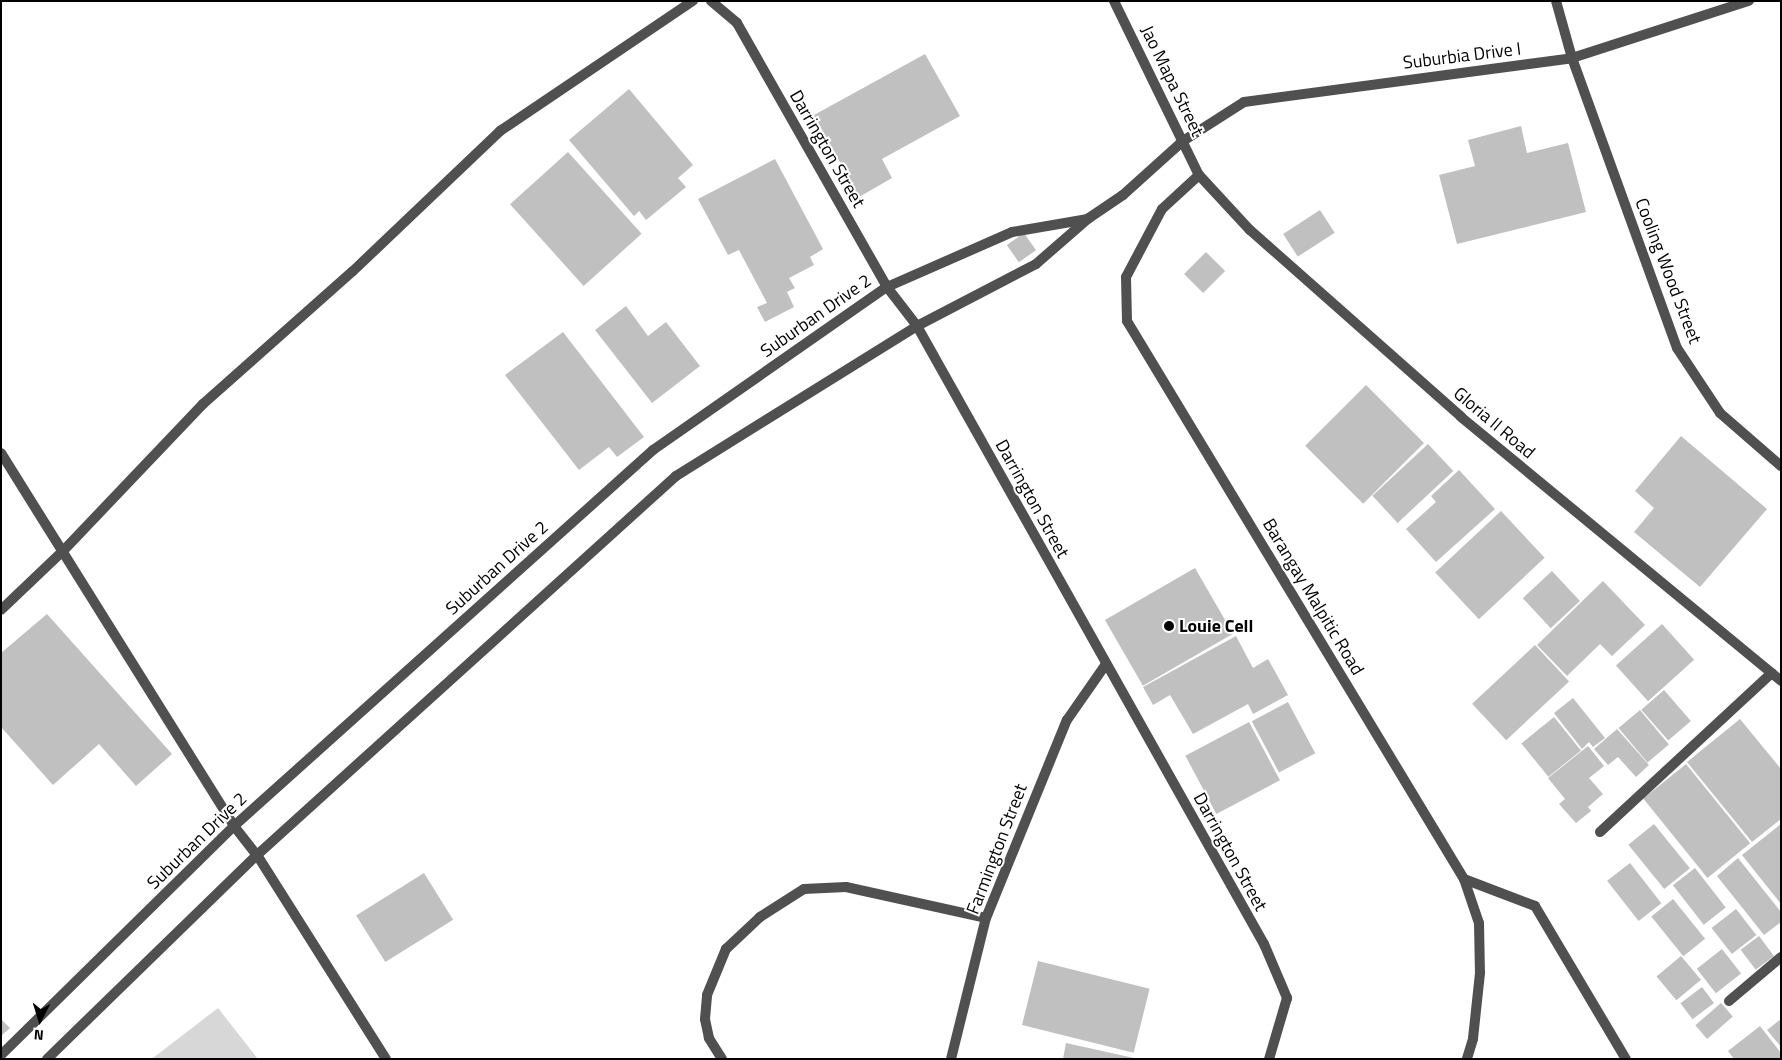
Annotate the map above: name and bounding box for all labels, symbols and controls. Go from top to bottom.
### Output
street label: Jao Mapa Street [1136,22,1208,140]
street label: Suburbia Drive I [1402,38,1522,74]
street label: Darrington Street [785,87,869,211]
street label: Cooling Wood Street [1630,195,1706,347]
street label: Suburban Drive 2 [757,270,875,362]
street label: Gloria II Road [1449,383,1539,463]
street label: Darrington Street [991,436,1073,562]
street label: Barangay Malpitic Road [1258,515,1368,679]
street label: Suburban Drive 2 [441,516,553,620]
place label: Louie Cell [1179,615,1253,637]
marker: Louie Cell [1163,620,1175,632]
street label: Farmington Street [962,781,1032,917]
street label: Suburban Drive 2 [143,788,251,894]
street label: Darrington Street [1189,789,1271,915]
north arrow [15,995,65,1045]
text: N [33,1025,44,1046]

